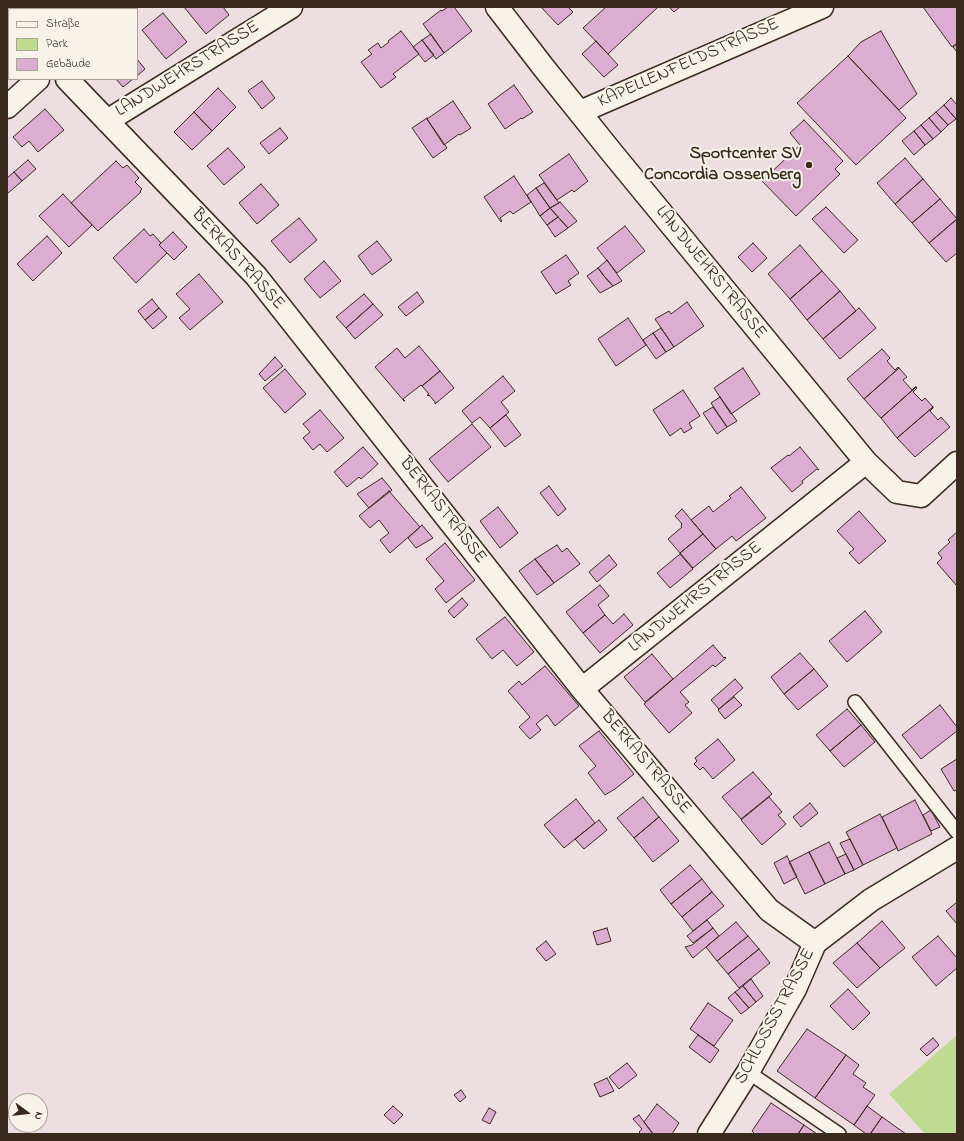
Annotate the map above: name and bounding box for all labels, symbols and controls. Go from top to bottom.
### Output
legend [8,8,138,80]
street label: KAPELLENFELDSTRASSE [595,14,783,114]
text: Straße [46,15,80,33]
street label: LANDWEHRSTRASSE [112,17,264,123]
text: Park [46,35,68,53]
text: Gebäude [46,55,90,73]
place label: Sportcenter SV Concordia Ossenberg [644,144,801,186]
marker: Sportcenter SV Concordia Ossenberg [804,160,814,170]
street label: LANDWEHRSTRASSE [650,202,770,344]
street label: BERKASTRASSE [186,205,288,315]
street label: BERKASTRASSE [394,453,490,569]
street label: LANDWEHRSTRASSE [625,538,767,658]
street label: BERKASTRASSE [595,706,695,820]
street label: SCHLOSSSTRASSE [731,946,821,1088]
north arrow [8,1093,48,1133]
text: N [30,1110,47,1122]

